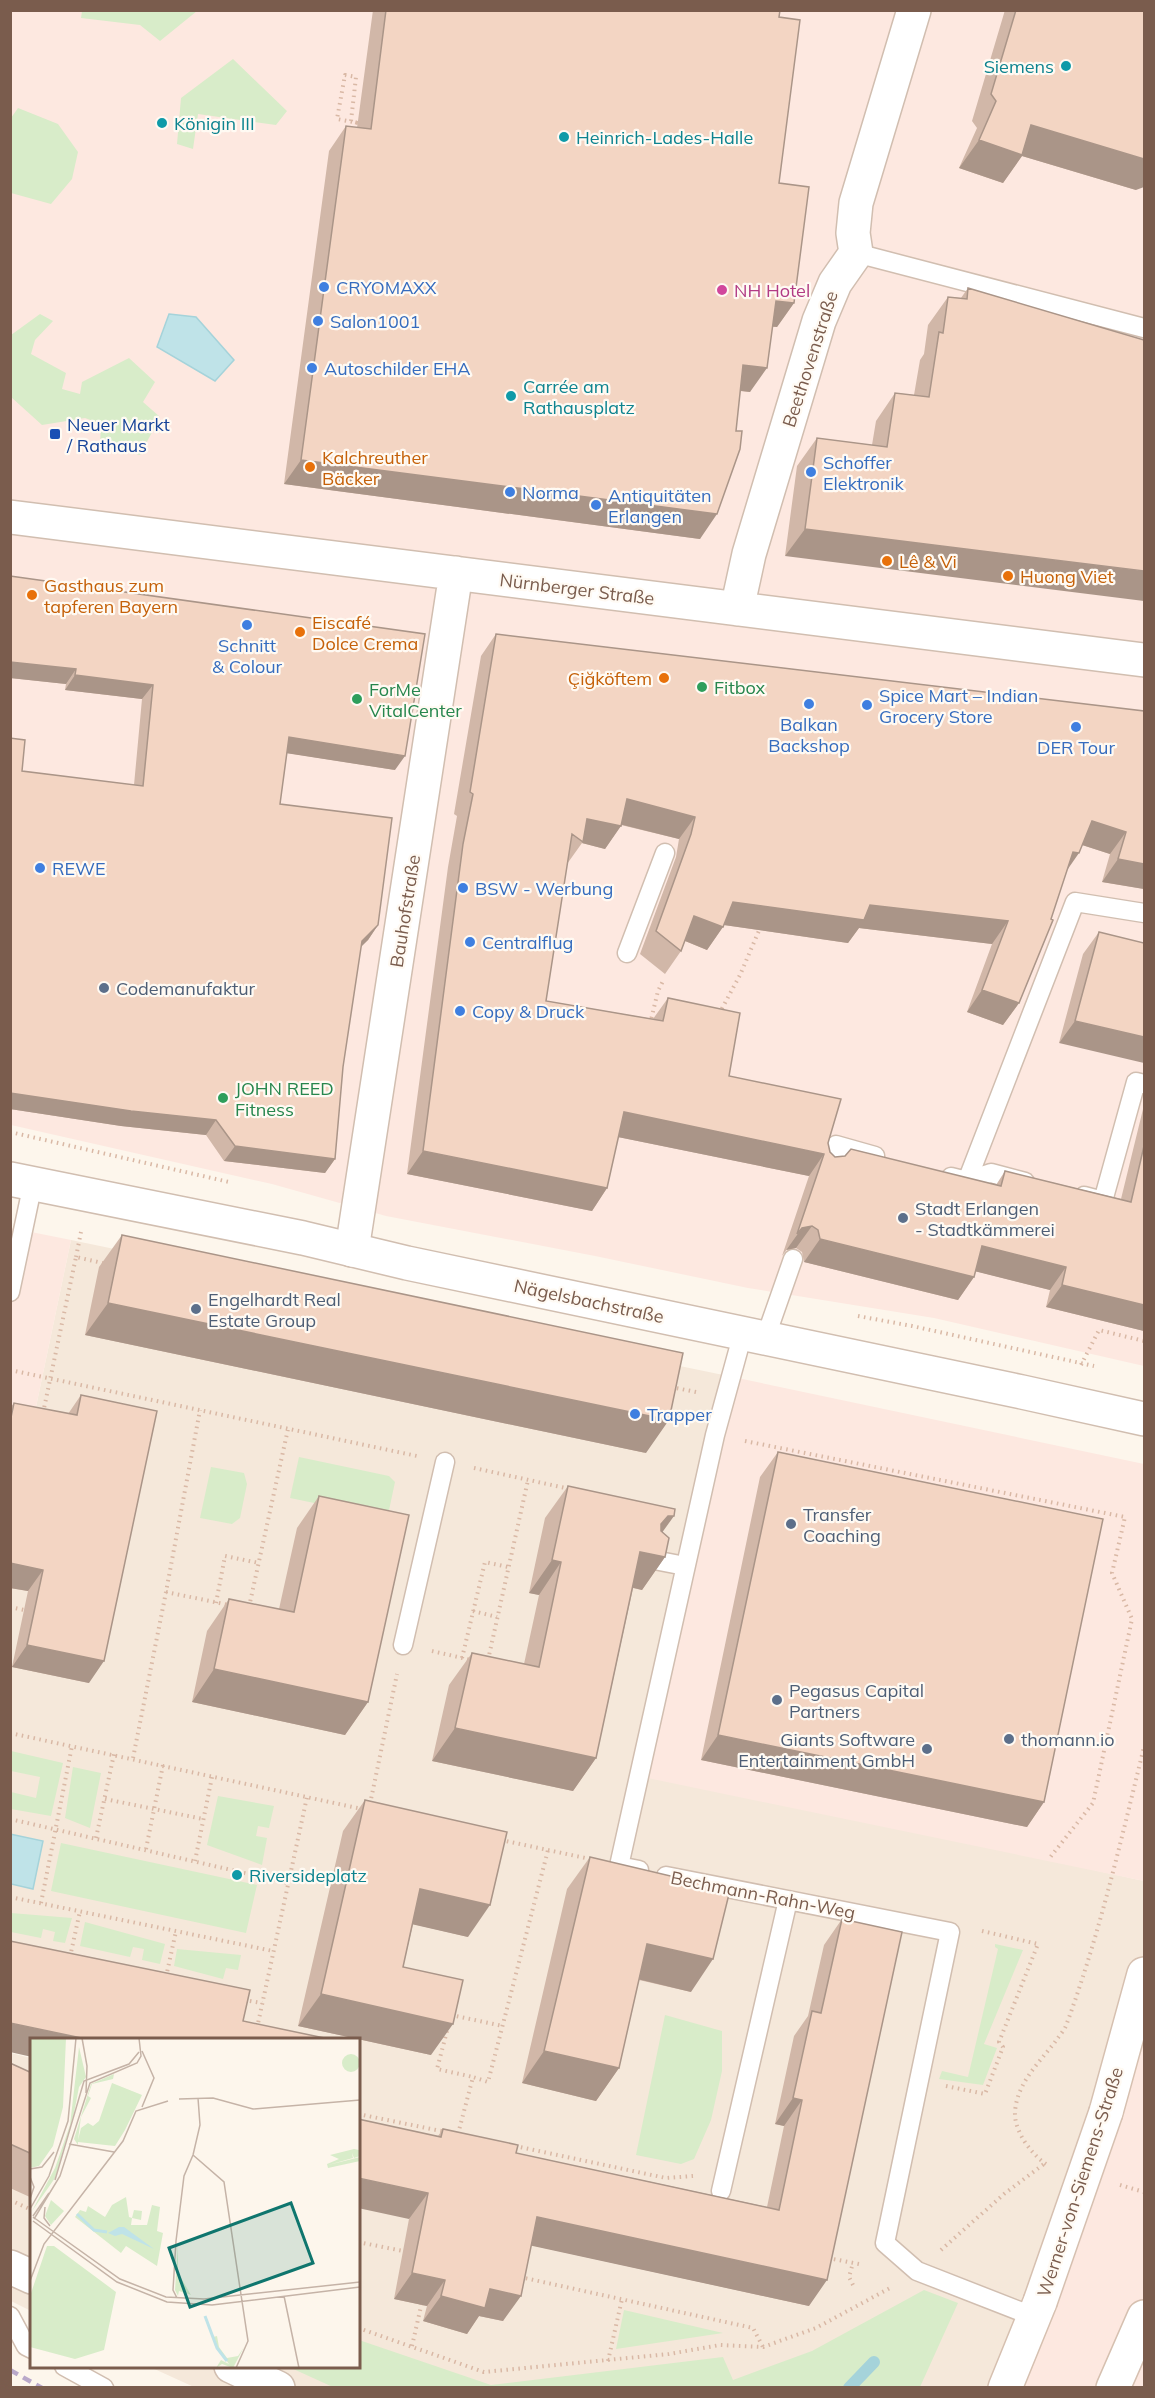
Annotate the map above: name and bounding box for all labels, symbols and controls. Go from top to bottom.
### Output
place label: Siemens [984,55,1054,78]
marker: Siemens [1059,59,1073,73]
place label: Königin III [174,112,255,135]
marker: Königin III [155,116,169,130]
place label: Heinrich-Lades-Halle [576,126,753,149]
marker: Heinrich-Lades-Halle [557,130,571,144]
place label: CRYOMAXX [336,276,437,299]
place label: NH Hotel [734,279,810,302]
marker: CRYOMAXX [317,280,331,294]
marker: NH Hotel [715,283,729,297]
street label: Beethovenstraße [777,288,843,430]
place label: Salon1001 [330,310,420,333]
marker: Salon1001 [311,314,325,328]
place label: Autoschilder EHA [324,357,470,380]
marker: Autoschilder EHA [305,361,319,375]
place label: Carrée am Rathausplatz [523,375,635,419]
marker: Carrée am Rathausplatz [504,389,518,403]
place label: Neuer Markt / Rathaus [66,413,170,457]
marker: Neuer Markt / Rathaus [48,427,62,441]
place label: Kalchreuther Bäcker [322,446,428,490]
place label: Schoffer Elektronik [823,451,905,495]
marker: Kalchreuther Bäcker [303,460,317,474]
marker: Schoffer Elektronik [804,465,818,479]
place label: Norma [522,481,579,504]
place label: Antiquitäten Erlangen [608,484,711,528]
marker: Norma [503,485,517,499]
marker: Antiquitäten Erlangen [589,498,603,512]
place label: Lê & Vi [899,550,957,573]
marker: Lê & Vi [880,554,894,568]
place label: Huong Viet [1020,565,1113,588]
street label: Nürnberger Straße [498,568,656,610]
marker: Huong Viet [1001,569,1015,583]
place label: Gasthaus zum tapferen Bayern [44,574,178,618]
marker: Gasthaus zum tapferen Bayern [25,588,39,602]
place label: Eiscafé Dolce Crema [312,611,418,655]
marker: Schnitt & Colour [240,618,254,632]
marker: Eiscafé Dolce Crema [293,625,307,639]
place label: Schnitt & Colour [212,634,283,678]
place label: Çiğköftem [568,667,652,690]
marker: Çiğköftem [657,671,671,685]
place label: Fitbox [714,676,766,699]
place label: ForMe VitalCenter [369,678,462,722]
marker: Fitbox [695,680,709,694]
place label: Spice Mart – Indian Grocery Store [879,684,1038,728]
marker: ForMe VitalCenter [350,692,364,706]
marker: Balkan Backshop [802,697,816,711]
marker: Spice Mart – Indian Grocery Store [860,698,874,712]
place label: Balkan Backshop [768,713,850,757]
marker: DER Tour [1069,720,1083,734]
place label: DER Tour [1037,736,1115,759]
street label: Bauhofstraße [385,853,425,969]
place label: REWE [52,857,106,880]
marker: REWE [33,861,47,875]
place label: BSW - Werbung [475,877,613,900]
marker: BSW - Werbung [456,881,470,895]
place label: Centralflug [482,931,573,954]
marker: Centralflug [463,935,477,949]
place label: Codemanufaktur [116,977,256,1000]
marker: Codemanufaktur [97,981,111,995]
place label: Copy & Druck [472,1000,585,1023]
marker: Copy & Druck [453,1004,467,1018]
place label: JOHN REED Fitness [235,1077,334,1121]
marker: JOHN REED Fitness [216,1091,230,1105]
place label: Stadt Erlangen - Stadtkämmerei [915,1197,1055,1241]
marker: Stadt Erlangen - Stadtkämmerei [896,1211,910,1225]
street label: Nägelsbachstraße [512,1274,666,1328]
place label: Engelhardt Real Estate Group [208,1288,341,1332]
marker: Engelhardt Real Estate Group [189,1302,203,1316]
place label: Trapper [647,1403,712,1426]
marker: Trapper [628,1407,642,1421]
place label: Transfer Coaching [803,1503,881,1547]
marker: Transfer Coaching [784,1517,798,1531]
place label: Pegasus Capital Partners [789,1679,924,1723]
marker: Pegasus Capital Partners [770,1693,784,1707]
place label: Giants Software Entertainment GmbH [738,1728,915,1772]
place label: thomann.io [1021,1728,1115,1751]
marker: thomann.io [1002,1732,1016,1746]
marker: Giants Software Entertainment GmbH [920,1742,934,1756]
place label: Riversideplatz [249,1864,367,1887]
street label: Bechmann-Rahn-Weg [669,1866,857,1924]
marker: Riversideplatz [230,1868,244,1882]
inset map [30,2038,360,2368]
street label: Werner-von-Siemens-Straße [1032,2064,1128,2300]

